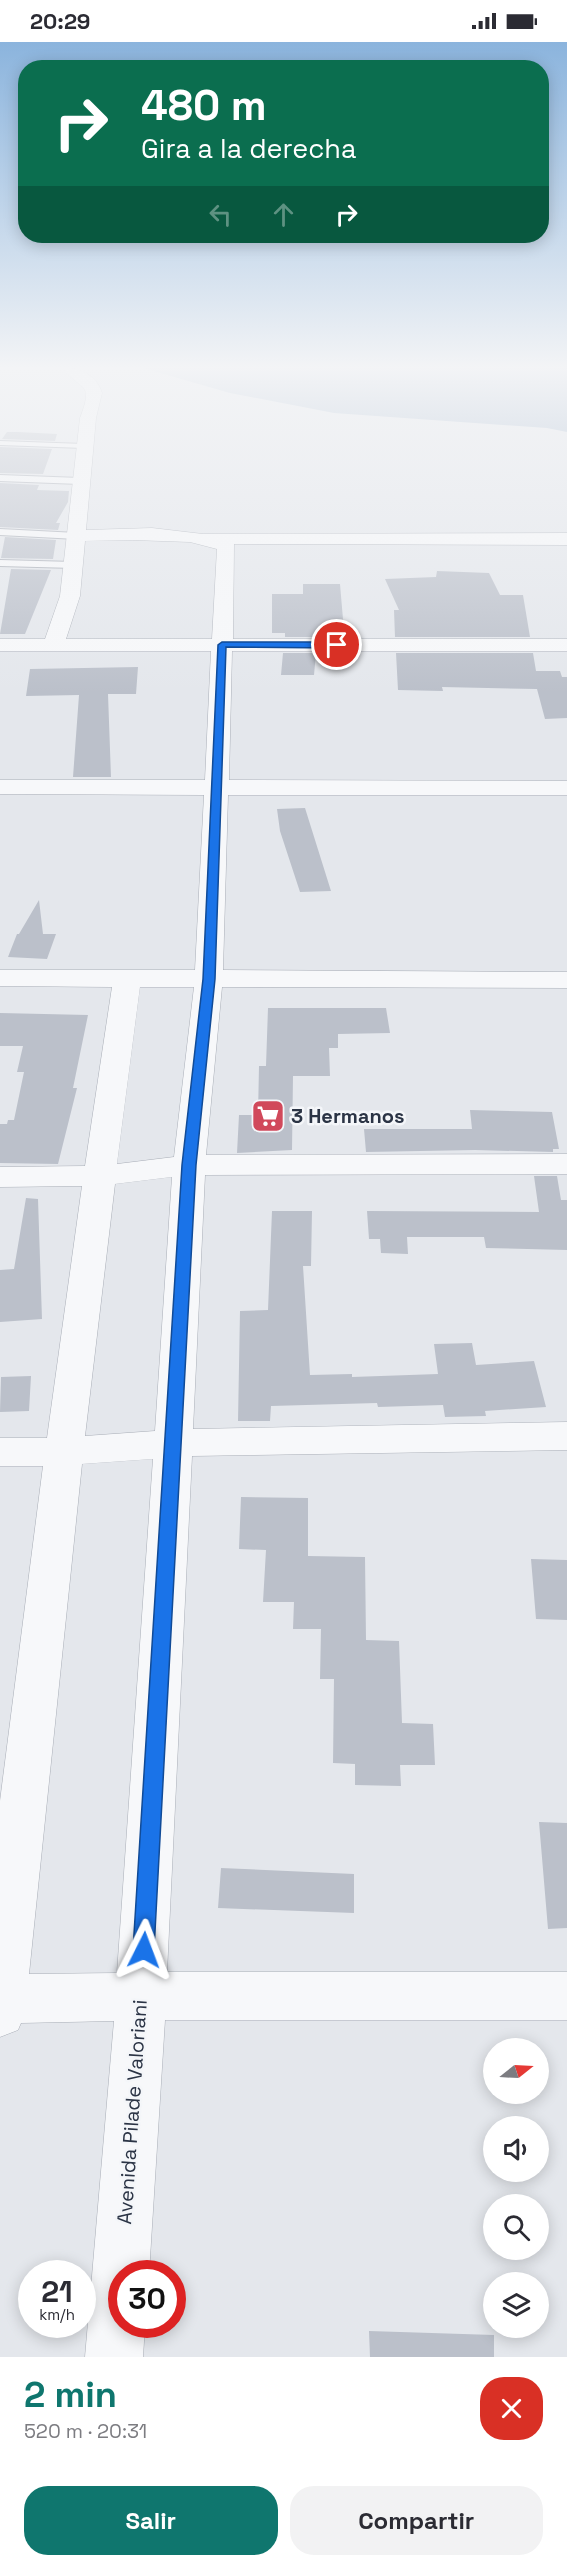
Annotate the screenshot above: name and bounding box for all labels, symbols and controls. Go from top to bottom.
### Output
text: 20:29 [30,7,90,35]
text: 480 m [141,79,267,132]
icon: right [42,84,120,162]
text: Gira a la derecha [141,131,356,166]
icon: left [204,198,237,231]
icon: ahead [267,198,300,231]
icon: right [330,198,363,231]
pin [311,619,362,670]
icon: arrive [320,628,353,661]
supermarket icon: 3 Hermanos [250,1098,286,1134]
place label: 3 Hermanos [291,1103,405,1129]
position arrow [112,1918,176,1982]
street label: Avenida Pilade Valoriani [111,1999,153,2225]
north arrow [483,2038,549,2104]
map controls [483,2038,549,2338]
button: sound [483,2116,549,2182]
button: search [483,2194,549,2260]
speed limit sign: 30 [108,2260,186,2338]
text: 21 [41,2272,73,2311]
button: layers [483,2272,549,2338]
text: km/h [39,2305,75,2324]
text: 2 min [24,2372,117,2418]
button: close [480,2377,543,2440]
text: 520 m · 20:31 [24,2418,147,2444]
button: Salir [24,2486,278,2555]
button: Compartir [290,2486,543,2555]

